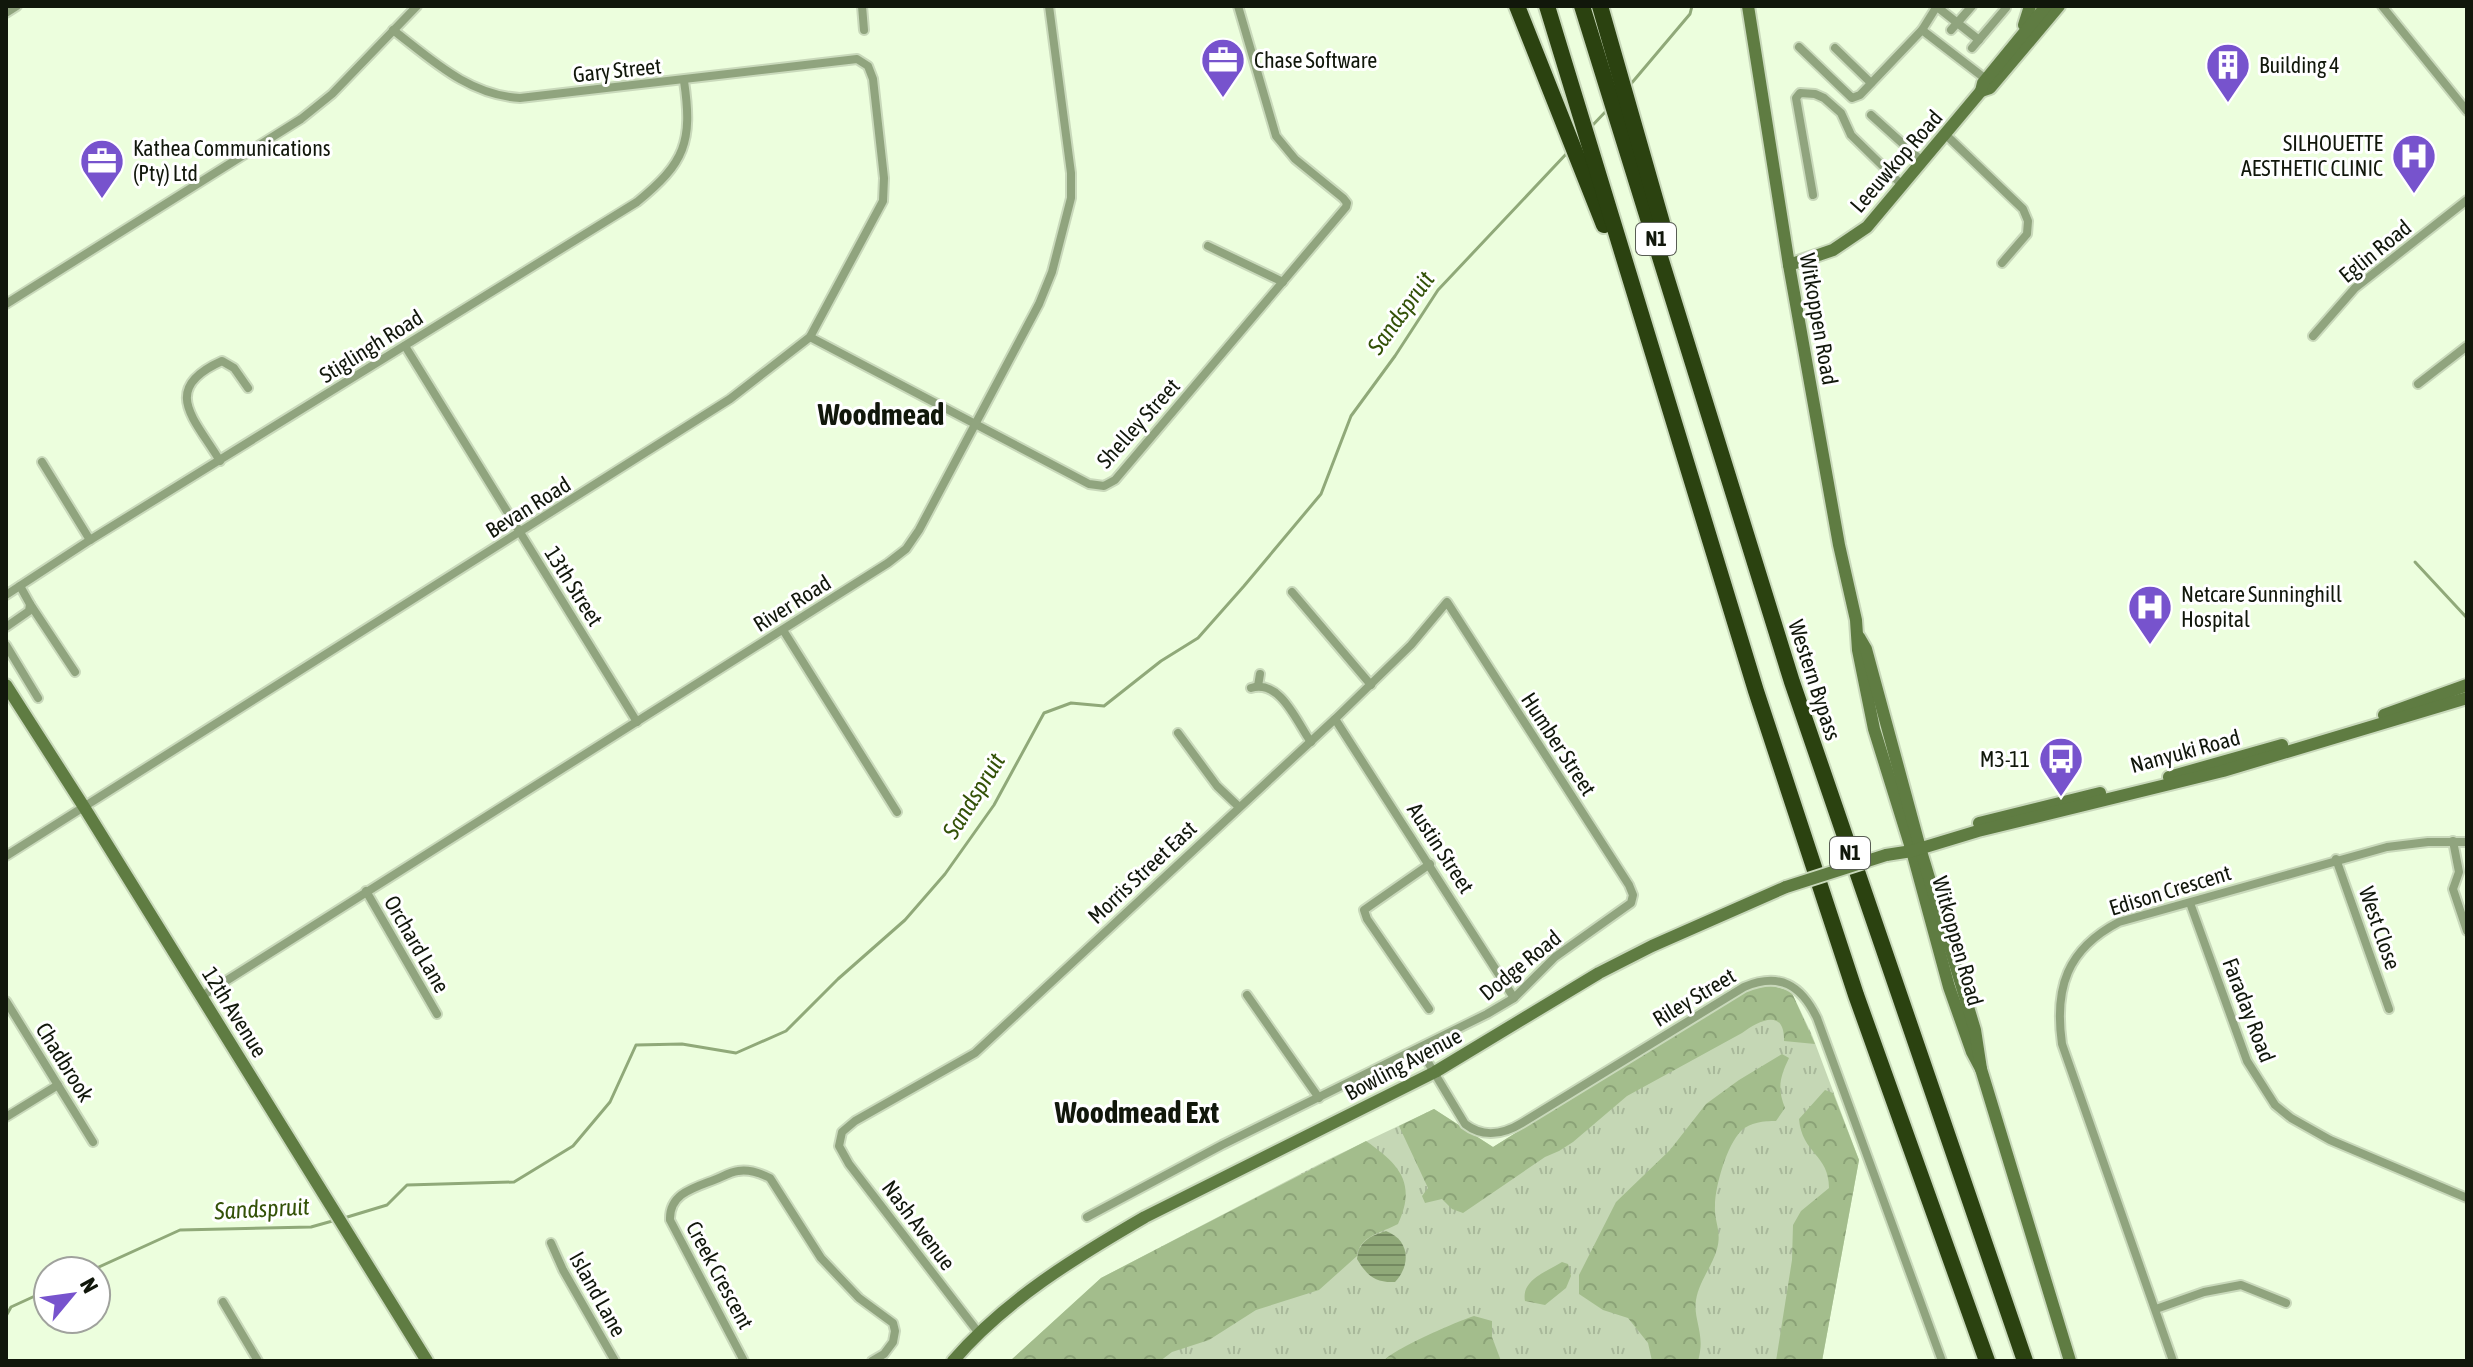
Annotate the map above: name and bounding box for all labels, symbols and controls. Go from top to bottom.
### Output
office icon: Chase Software [1199,36,1247,99]
building icon: Building 4 [2204,41,2252,104]
place label: Chase Software [1254,47,1377,73]
street label: Gary Street [572,52,662,88]
place label: Building 4 [2259,52,2340,78]
street label: Leeuwkop Road [1844,104,1948,218]
place label: SILHOUETTE AESTHETIC CLINIC [2241,130,2384,181]
hospital icon: SILHOUETTE AESTHETIC CLINIC [2390,132,2438,195]
place label: Kathea Communications (Pty) Ltd [133,135,331,186]
office icon: Kathea Communications (Pty) Ltd [78,137,126,200]
street label: Eglin Road [2334,214,2416,288]
road number: N1 [1636,223,1676,255]
street label: Witkoppen Road [1795,251,1843,387]
water label: Sandspruit [1361,266,1440,360]
street label: Stiglingh Road [315,304,427,388]
street label: Shelley Street [1091,373,1185,473]
district label: Woodmead [817,397,944,431]
street label: Bevan Road [481,471,575,543]
street label: 13th Street [539,541,609,631]
street label: River Road [748,569,836,637]
place label: Netcare Sunninghill Hospital [2181,581,2342,632]
hospital icon: Netcare Sunninghill Hospital [2126,583,2174,646]
street label: Western Bypass [1783,617,1847,744]
street label: Humber Street [1516,688,1602,800]
street label: Nanyuki Road [2127,724,2243,778]
bus stop icon: M3-11 [2037,735,2085,798]
place label: M3-11 [1980,746,2030,772]
water label: Sandspruit [936,748,1010,844]
street label: Austin Street [1402,798,1480,898]
street label: Morris Street East [1082,815,1202,929]
road number: N1 [1830,837,1870,869]
street label: Edison Crescent [2106,859,2234,921]
street label: Witkoppen Road [1927,873,1989,1009]
street label: West Close [2354,883,2406,973]
street label: Orchard Lane [379,891,455,997]
street label: Dodge Road [1474,924,1566,1006]
street label: Faraday Road [2217,954,2281,1066]
street label: 12th Avenue [197,962,273,1062]
street label: Riley Street [1648,962,1740,1032]
street label: Chadbrook [31,1018,100,1107]
street label: Bowling Avenue [1340,1022,1466,1106]
district label: Woodmead Ext [1054,1095,1220,1129]
street label: Nash Avenue [877,1175,961,1275]
water label: Sandspruit [213,1193,310,1225]
street label: Creek Crescent [681,1217,759,1333]
street label: Island Lane [564,1247,632,1341]
north arrow [32,1255,112,1335]
text: N [75,1273,104,1297]

